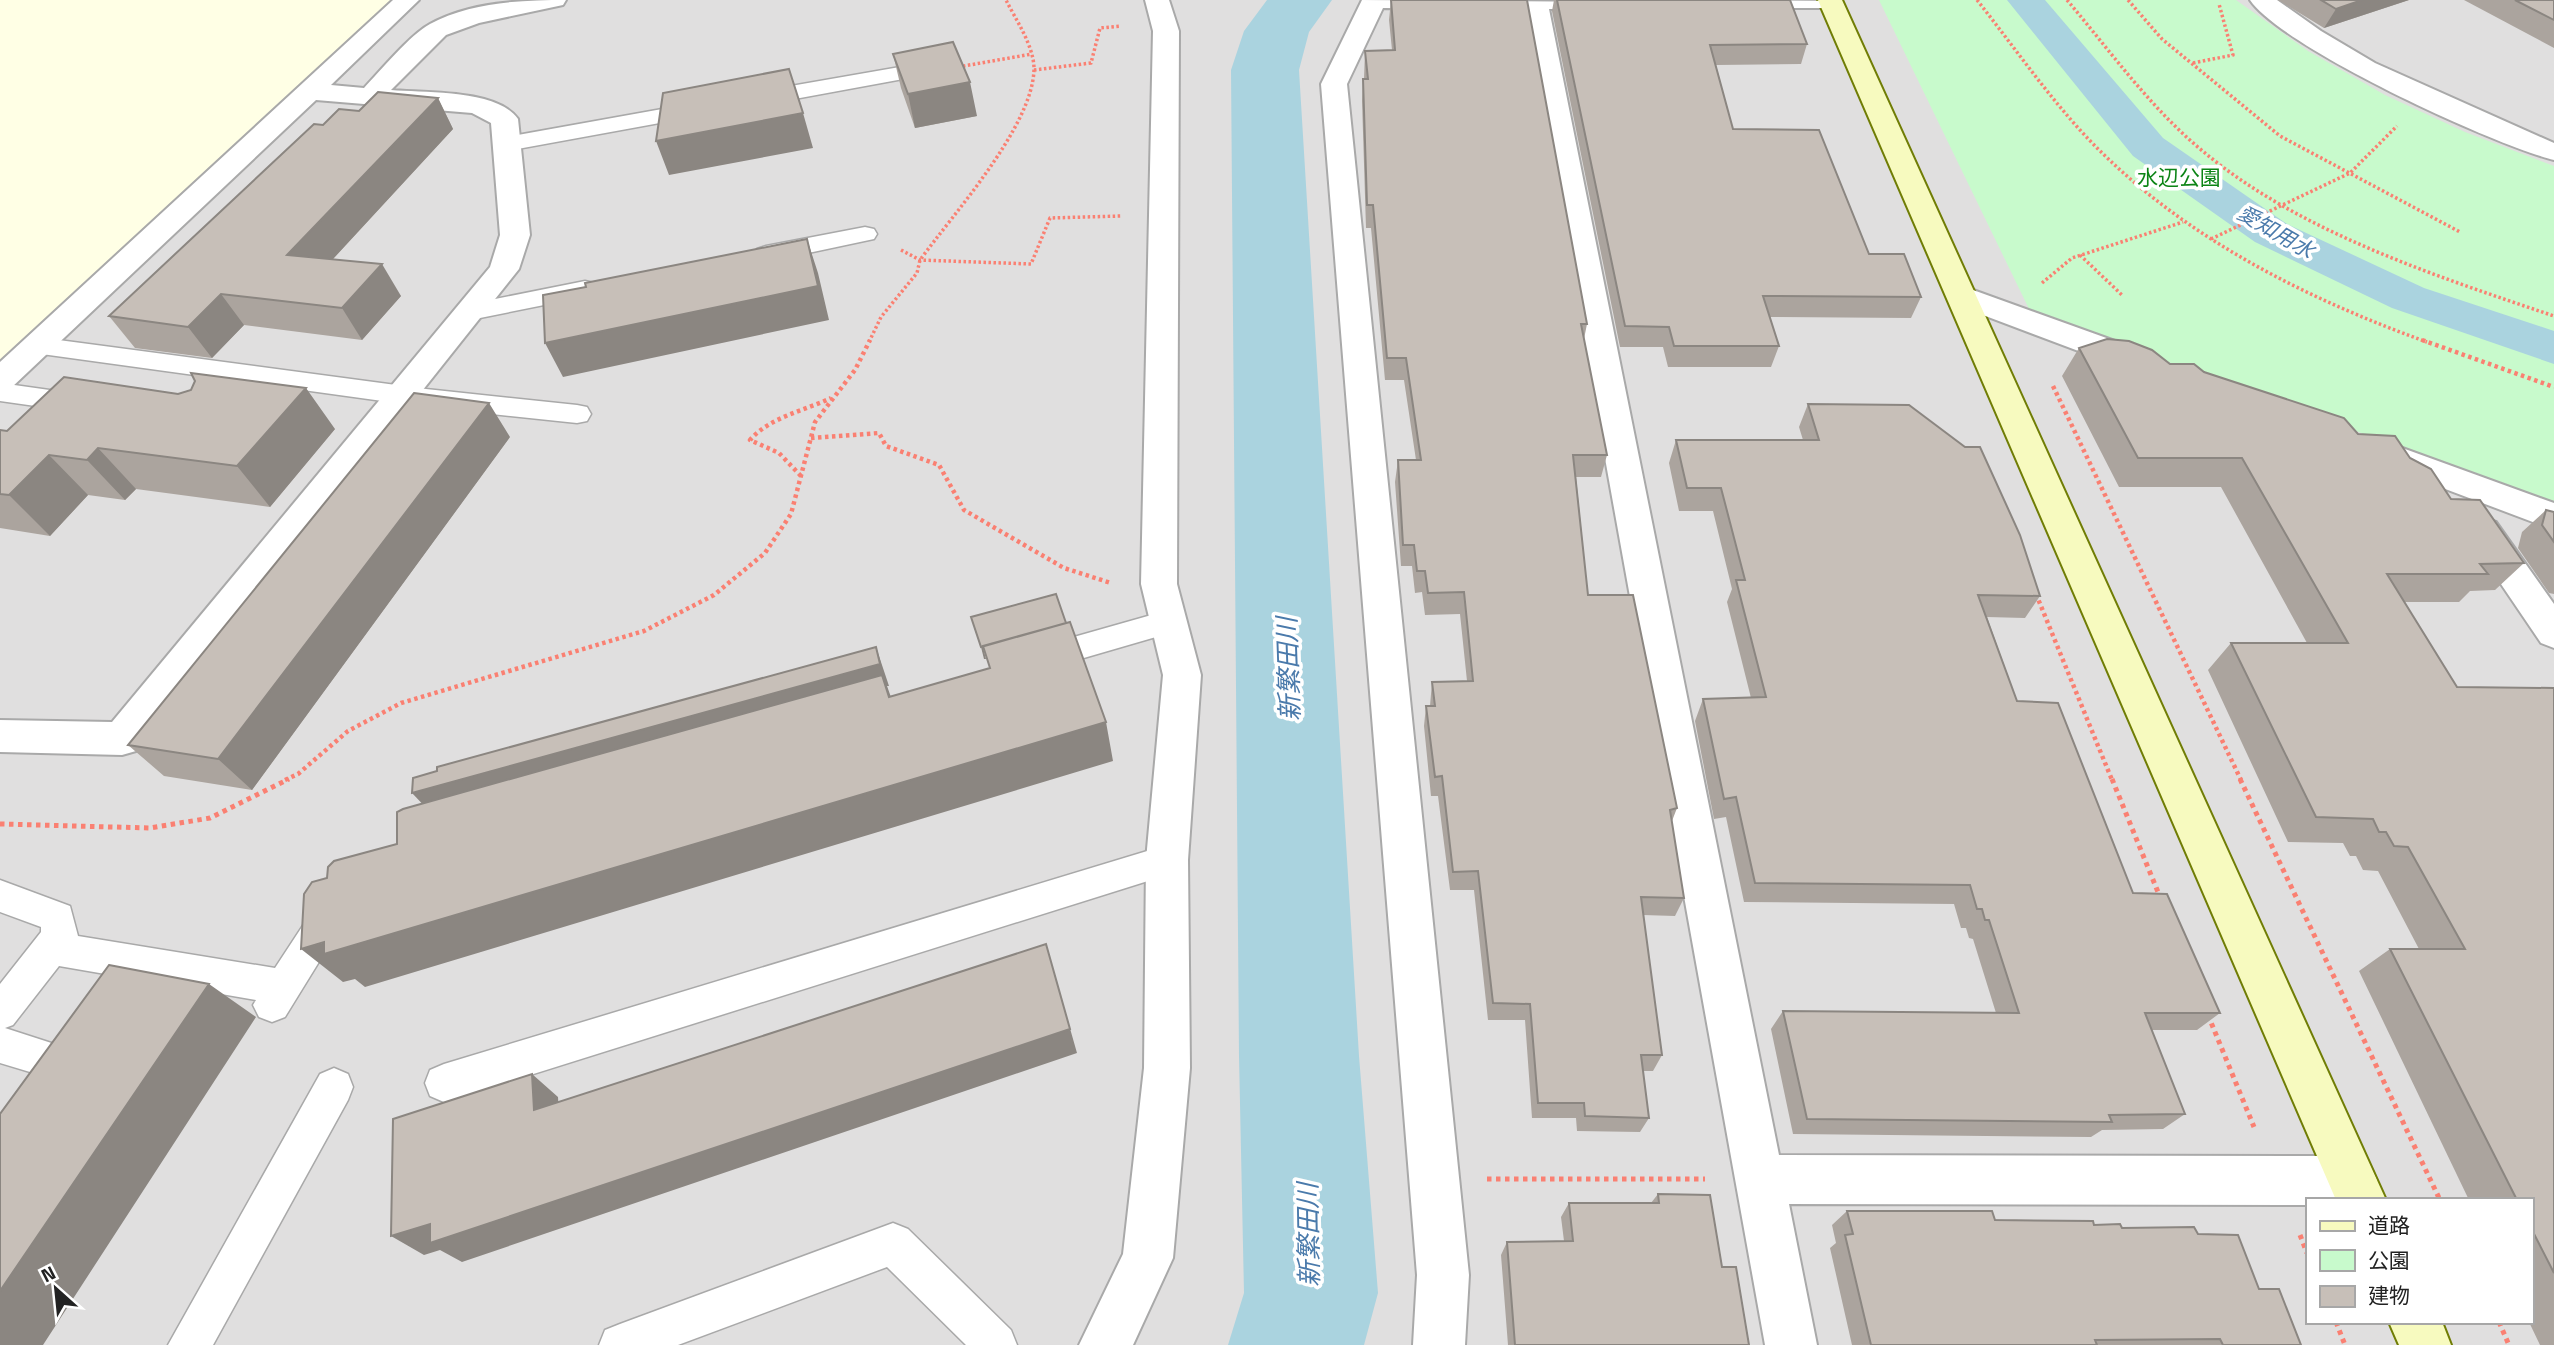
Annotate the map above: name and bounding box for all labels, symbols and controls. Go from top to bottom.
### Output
park label: 水辺公園 [2137,161,2221,193]
water label: 愛知用水 [2232,196,2322,267]
water label: 新繁田川 [1267,613,1309,722]
water label: 新繁田川 [1288,1180,1328,1287]
legend [2306,1198,2533,1324]
text: 道路 [2368,1209,2410,1241]
text: 公園 [2368,1244,2410,1276]
north arrow [21,1254,91,1324]
text: N [36,1257,61,1289]
text: 建物 [2368,1279,2410,1311]

